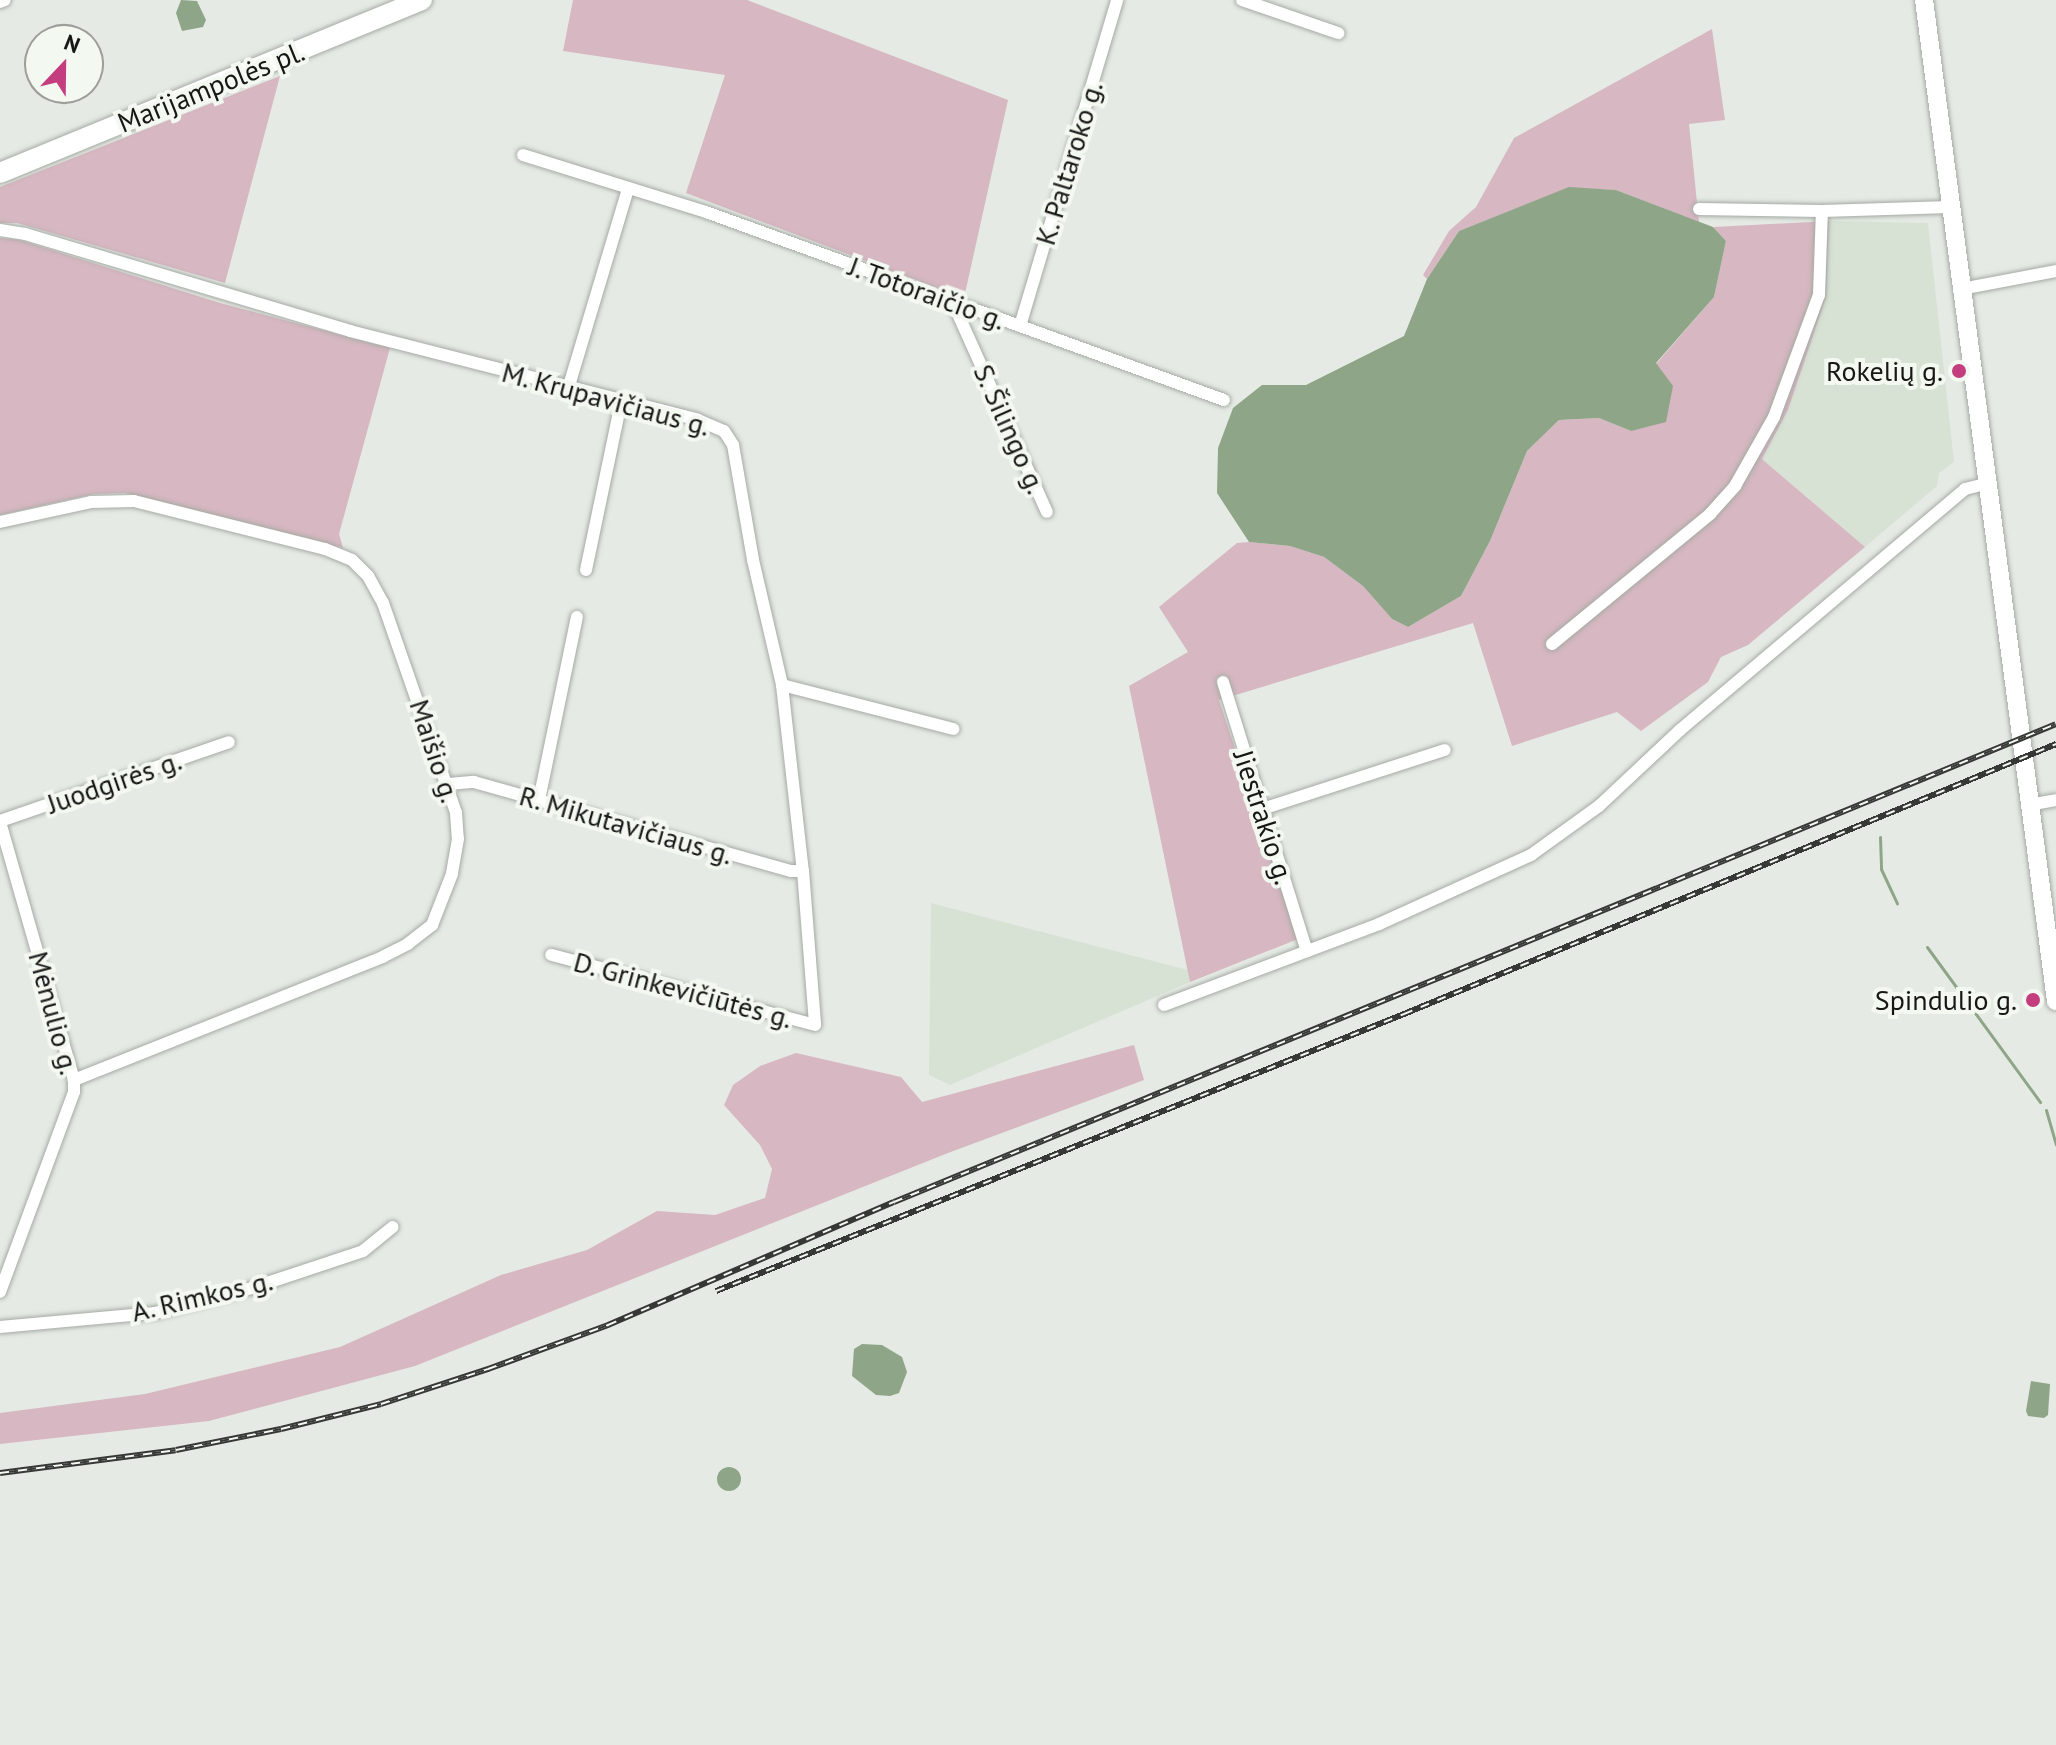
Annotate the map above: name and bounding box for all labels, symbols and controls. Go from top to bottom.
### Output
north arrow [24,24,104,104]
text: N [60,28,84,59]
street label: Marijampolės pl. [113,34,309,140]
street label: K. Paltaroko g. [1028,76,1110,250]
street label: J. Totoraičio g. [843,249,1011,337]
place label: Rokelių g. [1826,354,1943,388]
street label: M. Krupavičiaus g. [497,355,715,443]
street label: S. Šilingo g. [966,358,1054,500]
marker: Rokelių g. [1950,362,1968,380]
street label: Maišio g. [403,695,467,807]
street label: Juodgirės g. [42,743,186,821]
street label: Jiestrakio g. [1227,746,1301,888]
street label: R. Mikutavičiaus g. [515,778,737,872]
street label: D. Grinkevičiūtės g. [569,944,797,1036]
street label: Mėnulio g. [21,948,87,1078]
place label: Spindulio g. [1875,983,2017,1017]
marker: Spindulio g. [2024,991,2042,1009]
street label: A. Rimkos g. [127,1263,277,1329]

